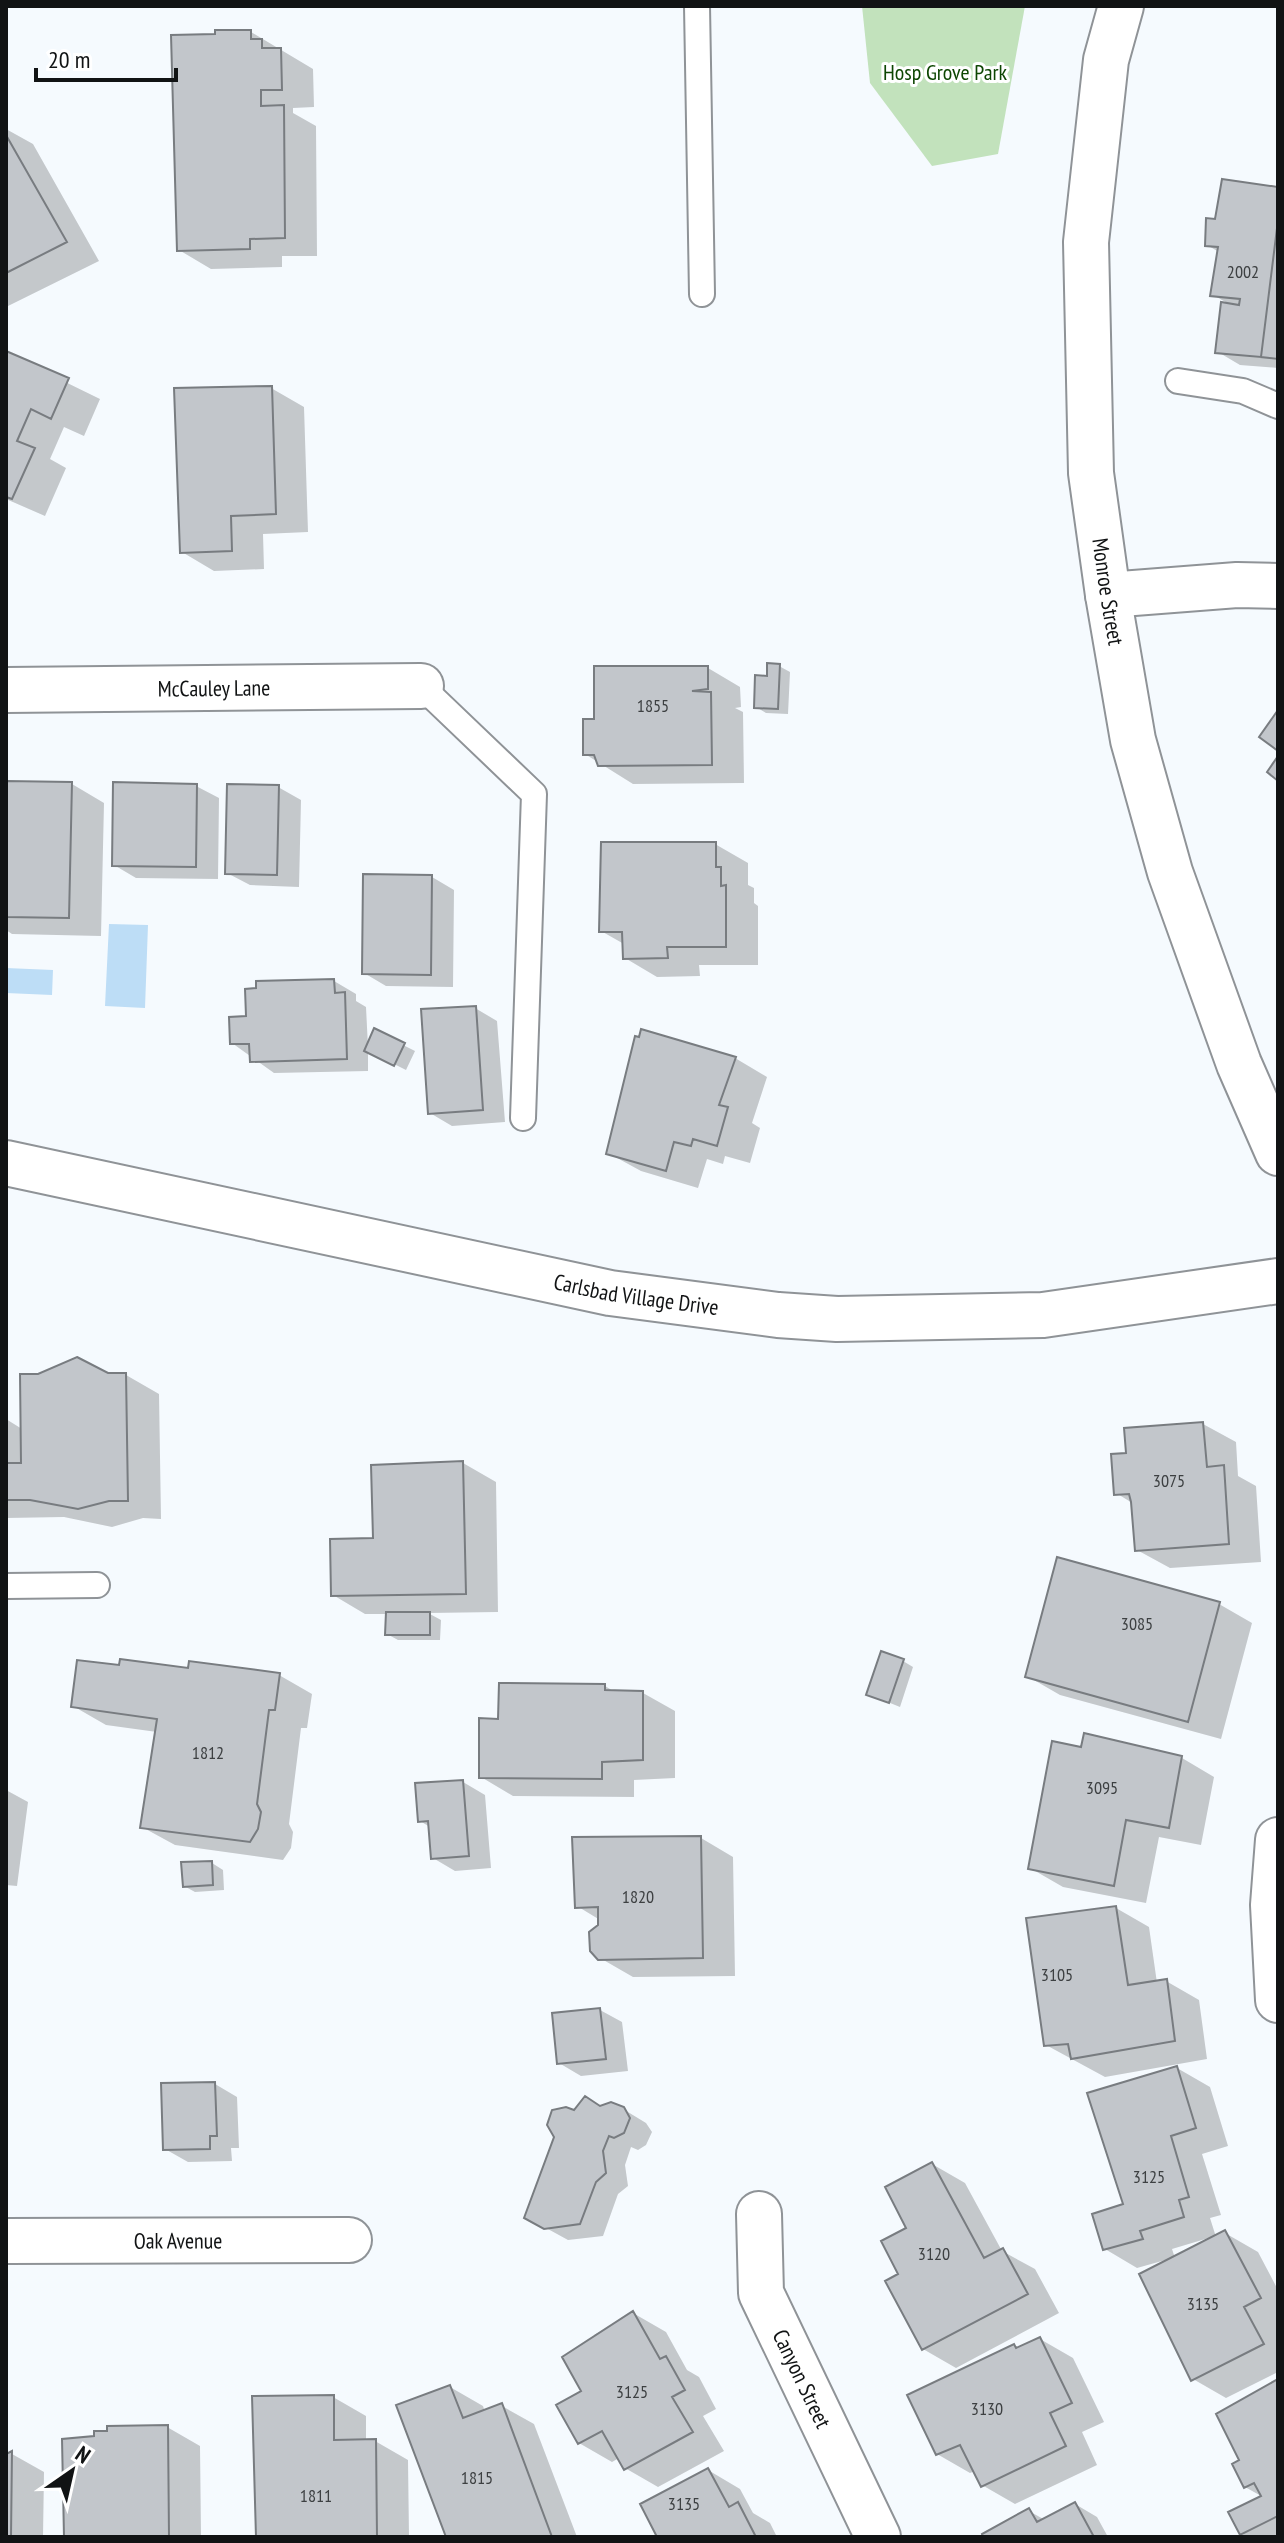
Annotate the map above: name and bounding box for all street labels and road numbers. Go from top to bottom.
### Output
street label: Monroe Street [1086,536,1130,647]
street label: McCauley Lane [158,673,270,703]
street label: Carlsbad Village Drive [551,1267,720,1321]
street label: Oak Avenue [134,2226,222,2255]
street label: Canyon Street [767,2325,838,2432]

